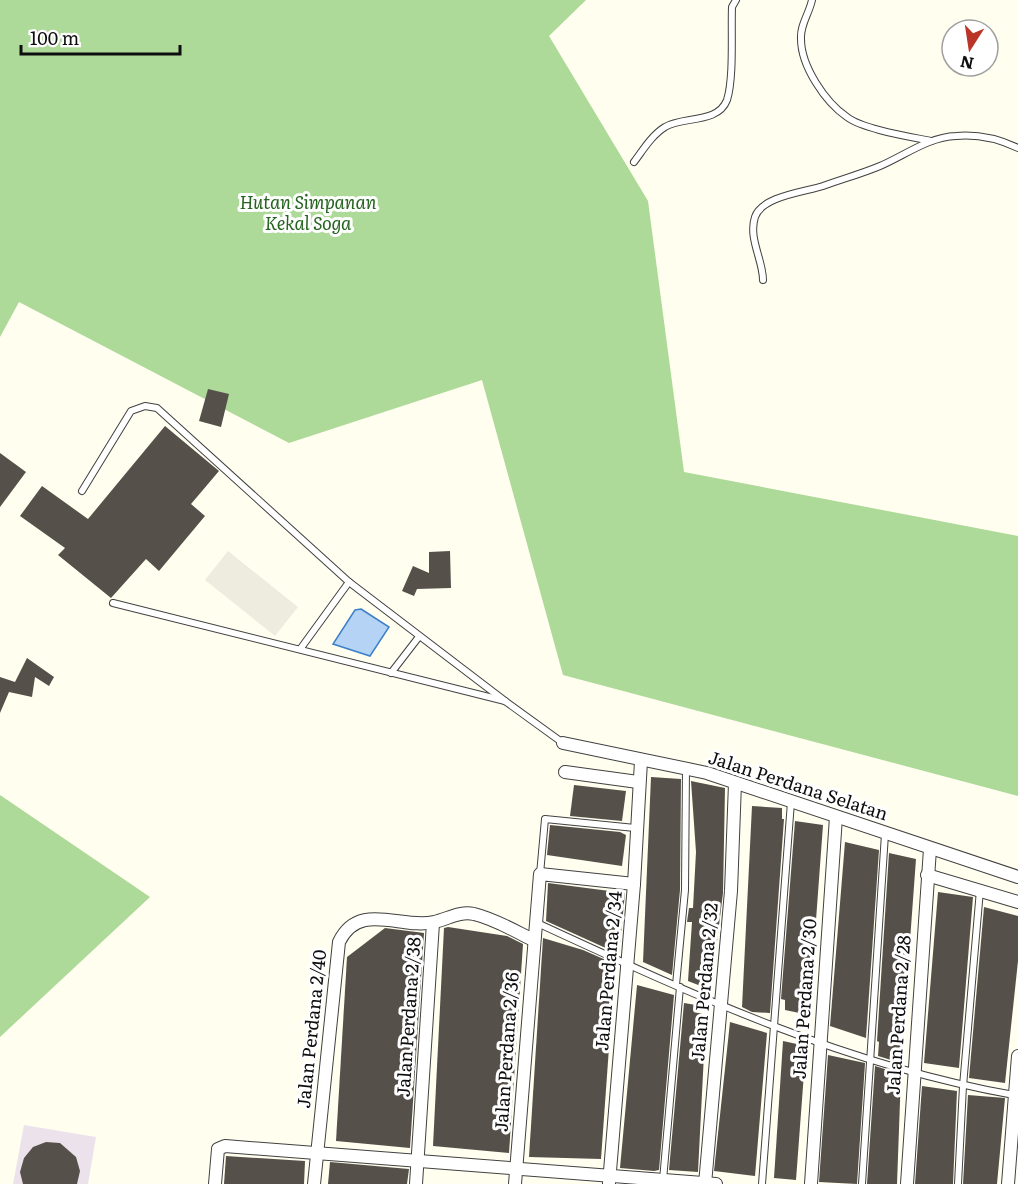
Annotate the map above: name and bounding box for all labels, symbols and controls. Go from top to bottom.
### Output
scale bar [21,18,180,56]
north arrow [940,18,1000,78]
text: 100 m [30,24,79,51]
text: N [958,51,976,77]
park label: Hutan Simpanan Kekal Soga [239,188,377,236]
street label: Jalan Perdana Selatan [705,743,892,826]
street label: Jalan Perdana 2/34 [587,890,628,1052]
street label: Jalan Perdana 2/32 [683,902,724,1062]
street label: Jalan Perdana 2/30 [784,918,823,1080]
street label: Jalan Perdana 2/28 [878,934,917,1096]
street label: Jalan Perdana 2/38 [388,936,427,1098]
street label: Jalan Perdana 2/40 [289,948,332,1110]
street label: Jalan Perdana 2/36 [486,971,525,1133]

